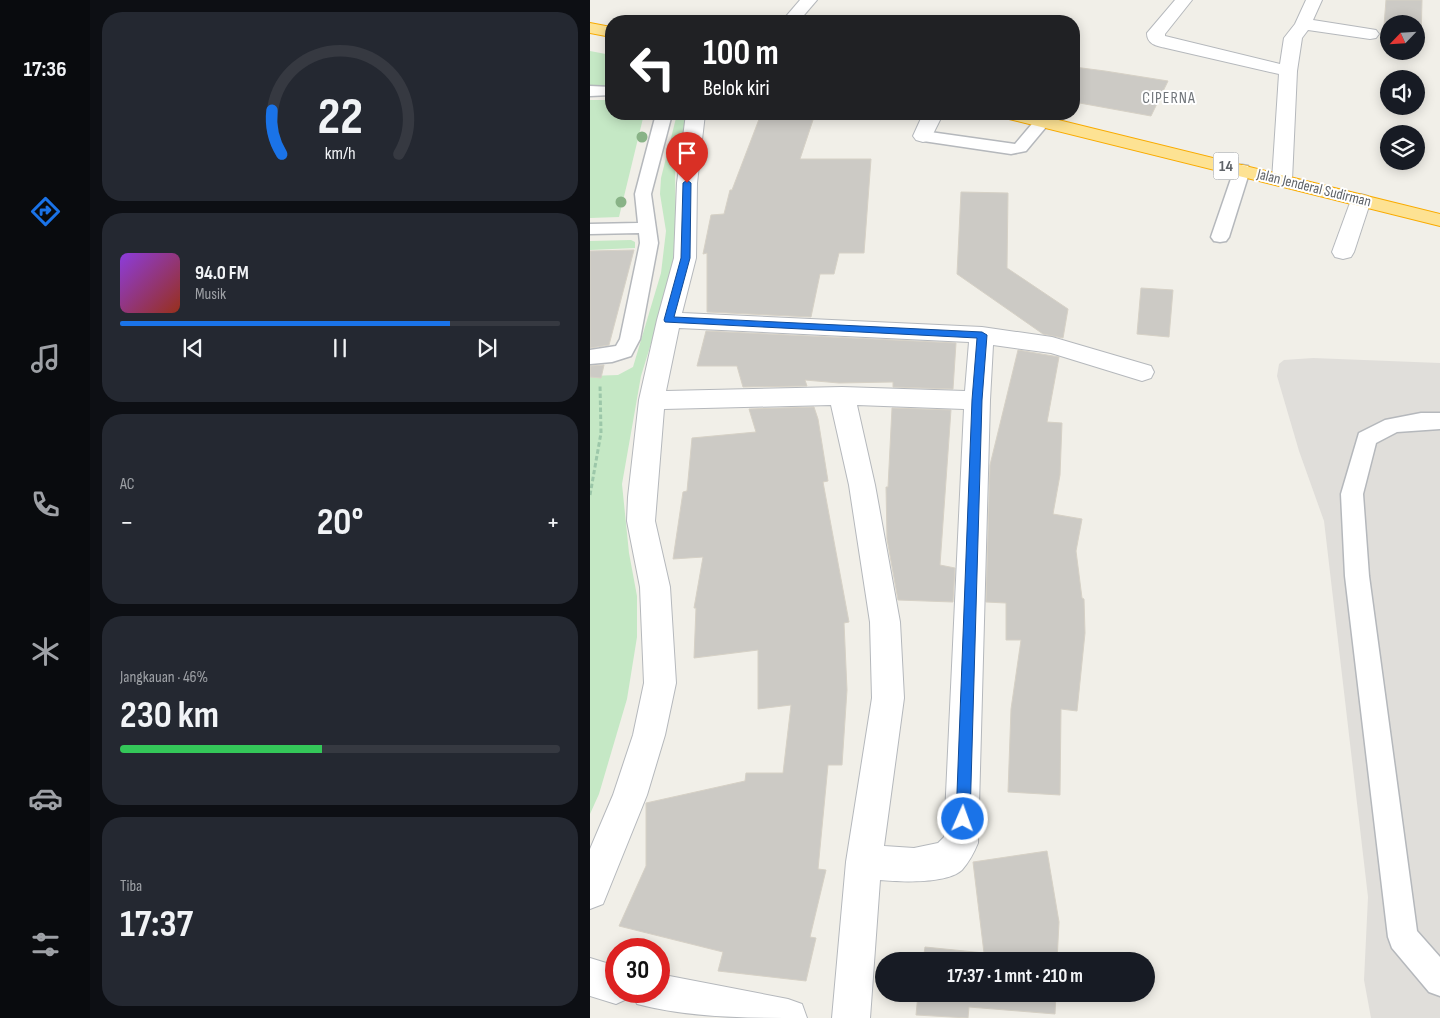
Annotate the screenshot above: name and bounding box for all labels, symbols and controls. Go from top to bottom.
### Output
north arrow [1380,15,1425,60]
map controls [1380,15,1425,170]
text: 100 m [703,32,779,75]
icon: left [620,35,685,100]
text: 17:36 [23,56,67,83]
button: sound [1380,70,1425,115]
text: Belok kiri [703,75,770,102]
text: 22 [317,86,363,149]
district label: CIPERNA [1142,89,1196,108]
button: layers [1380,125,1425,170]
pin [666,132,708,183]
icon: arrive [673,139,701,167]
text: km/h [325,143,355,164]
road number: 14 [1214,153,1238,180]
street label: Jalan Jenderal Sudirman [1254,164,1373,211]
icon: directions [28,194,63,229]
text: 94.0 FM [195,262,249,285]
text: Musik [195,285,226,304]
icon: previous [179,334,207,362]
icon: pause [326,334,354,362]
icon: next [473,334,501,362]
icon: music [28,341,63,376]
text: AC [120,475,134,494]
icon: phone [28,487,63,522]
text: 20° [317,500,363,545]
text: − [120,506,134,539]
text: + [546,506,560,539]
icon: climate [28,634,63,669]
text: Jangkauan · 46% [120,668,208,687]
text: 230 km [120,693,219,738]
icon: car [28,781,63,816]
position arrow [936,792,988,844]
text: Tiba [120,877,142,896]
text: 17:37 [120,902,193,947]
icon: filters [28,927,63,962]
speed limit sign: 30 [605,938,670,1003]
text: 17:37 · 1 mnt · 210 m [947,965,1083,988]

